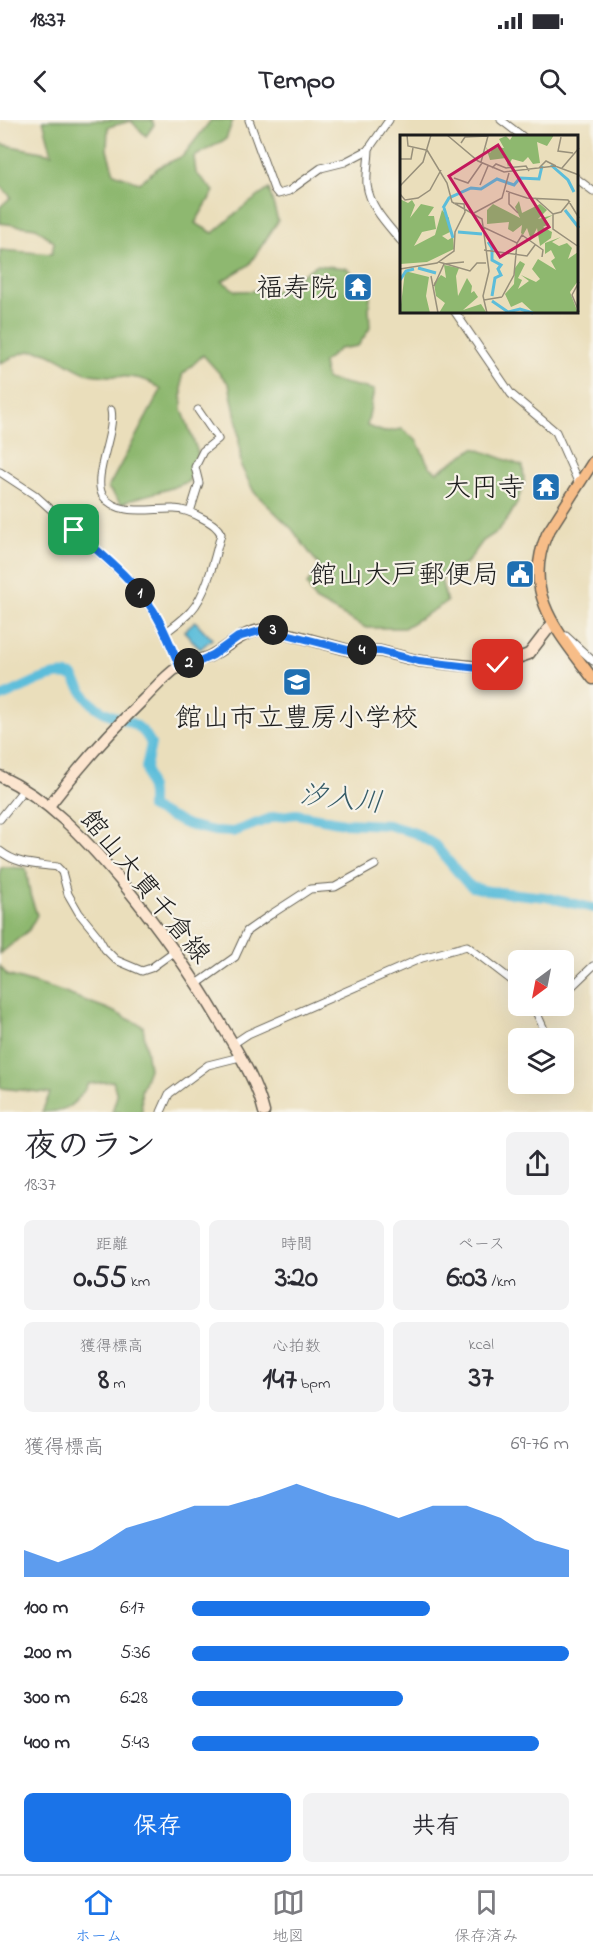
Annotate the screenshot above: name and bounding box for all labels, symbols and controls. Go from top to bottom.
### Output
text: 18:37 [30,5,65,37]
text: Tempo [258,62,335,101]
icon: back [24,65,57,98]
icon: search [536,65,569,98]
inset map [400,135,578,314]
place label: 福寿院 [256,270,337,309]
temple icon: 福寿院 [342,271,374,303]
place label: 大円寺 [444,470,525,509]
temple icon: 大円寺 [530,471,562,503]
pin [48,504,99,555]
icon: arrive [57,513,90,546]
place label: 館山大戸郵便局 [310,557,499,596]
public building icon: 館山大戸郵便局 [504,558,536,590]
pin: 1 [125,578,155,608]
text: 1 [137,581,143,605]
pin: 3 [258,615,288,645]
text: 3 [270,618,276,642]
pin: 4 [347,635,377,665]
text: 4 [359,638,365,662]
pin [472,639,523,690]
pin: 2 [174,648,204,678]
icon: check [481,648,514,681]
text: 2 [185,651,193,675]
school or university icon: 館山市立豊房小学校 [281,666,313,698]
place label: 館山市立豊房小学校 [176,700,419,739]
water label: 汐入川 [297,776,385,825]
street label: 館山大貫千倉線 [69,802,219,973]
north arrow [508,950,574,1016]
map controls [508,950,574,1094]
button: layers [508,1028,574,1094]
text: 夜のラン [24,1124,156,1172]
button: share [506,1132,569,1195]
text: 18:37 [24,1171,56,1200]
text: 距離 [96,1233,128,1257]
text: 時間 [280,1233,313,1257]
text: ペース [458,1233,505,1257]
text: 0.55 [73,1257,127,1301]
text: 3:20 [275,1257,318,1301]
text: 6:03 [446,1257,488,1301]
text: km [127,1270,150,1294]
text: /km [488,1270,516,1294]
text: kcal [468,1333,494,1357]
text: 獲得標高 [80,1335,144,1359]
text: 心拍数 [272,1335,321,1359]
text: 37 [469,1357,494,1401]
text: 8 [98,1359,109,1403]
text: 147 [263,1359,297,1403]
text: m [109,1372,126,1396]
text: bpm [297,1372,330,1396]
text: 69–76 m [511,1430,569,1459]
text: 獲得標高 [24,1434,104,1463]
text: 100 m [24,1594,68,1623]
text: 6:17 [120,1594,145,1623]
text: 200 m [24,1639,72,1668]
text: 5:36 [120,1639,150,1668]
text: 300 m [24,1684,70,1713]
text: 6:28 [120,1684,148,1713]
text: 400 m [24,1729,70,1758]
text: 5:43 [120,1729,150,1758]
button: 保存 [24,1793,291,1862]
button: 共有 [303,1793,569,1862]
tab: ホーム [75,1886,122,1949]
tab: 地図 [272,1886,305,1949]
tab: 保存済み [454,1886,518,1949]

